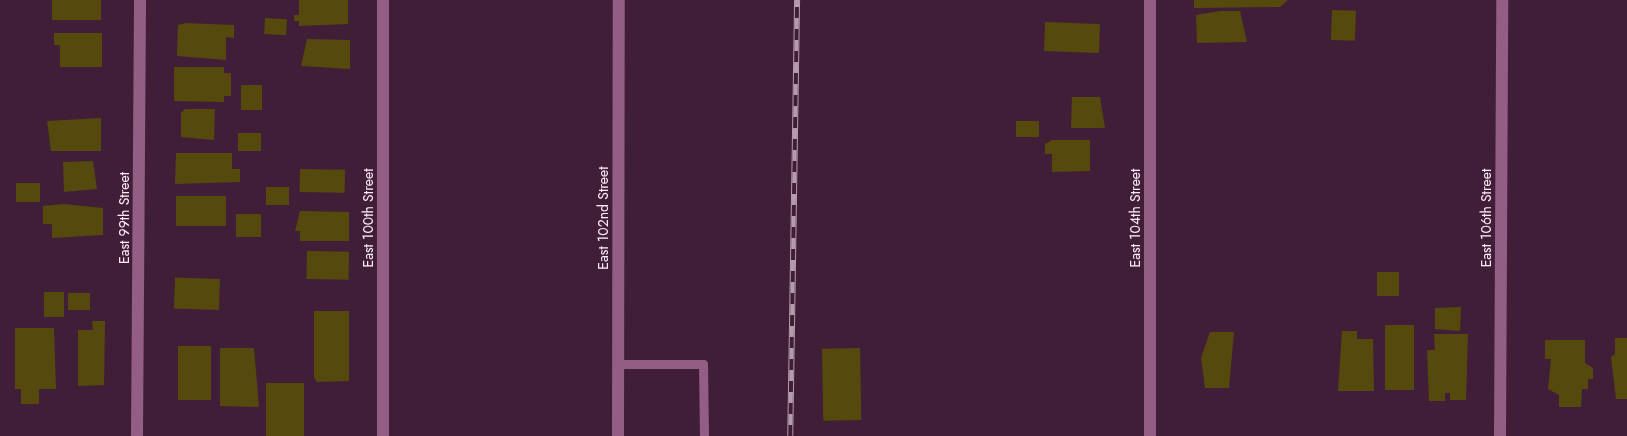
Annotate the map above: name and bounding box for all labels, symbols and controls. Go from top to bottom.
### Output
street label: East 102nd Street [595,166,611,270]
street label: East 100th Street [360,168,376,268]
street label: East 104th Street [1127,169,1143,267]
street label: East 106th Street [1478,169,1494,267]
street label: East 99th Street [116,172,132,264]

